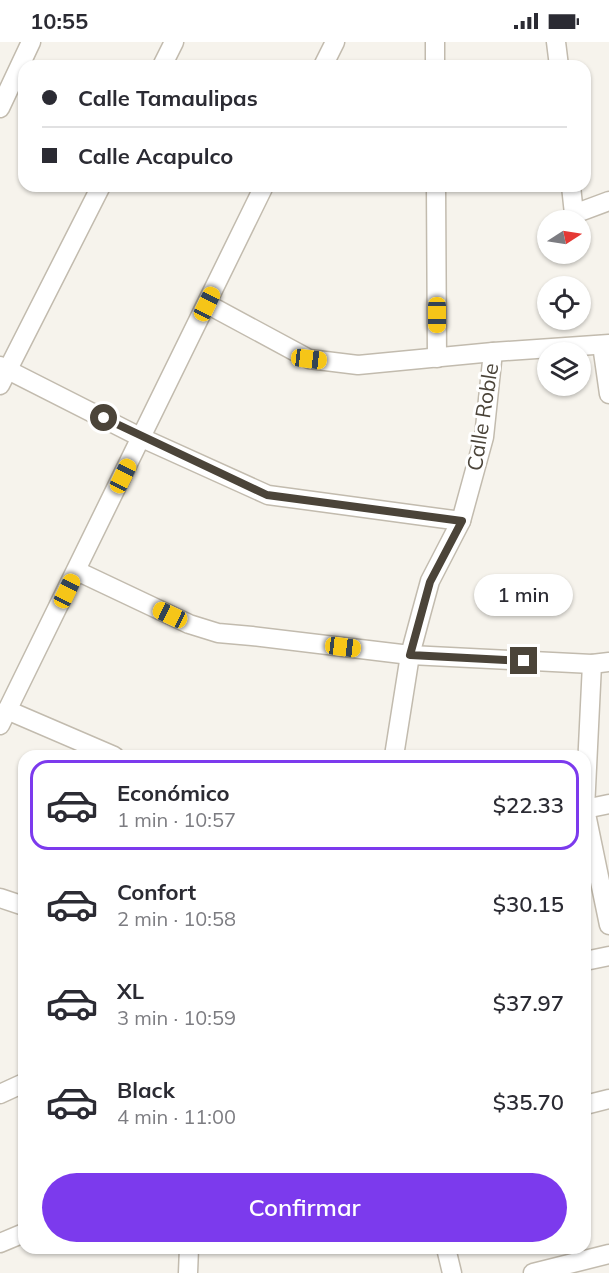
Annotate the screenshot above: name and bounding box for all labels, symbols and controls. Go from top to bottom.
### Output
text: 10:55 [30,7,88,35]
text: Calle Tamaulipas [78,84,258,112]
text: Calle Acapulco [78,142,233,170]
north arrow [537,210,591,264]
map controls [537,210,591,396]
button: locate [537,276,591,330]
car [191,284,223,324]
car [428,297,446,333]
button: layers [537,342,591,396]
car [290,348,328,370]
street label: Calle Roble [461,361,503,473]
route start [90,404,117,431]
car [107,456,139,496]
car [51,571,83,611]
callout: 1 min [474,574,574,616]
text: 1 min [498,582,549,607]
car [150,599,190,631]
car [324,636,362,658]
route end [510,647,537,674]
icon: car [45,778,99,832]
text: Económico [117,779,230,807]
text: $22.33 [493,791,564,819]
text: 1 min · 10:57 [117,807,236,832]
icon: car [45,877,99,931]
text: Confort [117,878,196,906]
text: $30.15 [493,890,564,918]
text: 2 min · 10:58 [117,906,236,931]
icon: car [45,976,99,1030]
text: XL [117,977,144,1005]
text: $37.97 [493,989,564,1017]
text: 3 min · 10:59 [117,1005,236,1030]
icon: car [45,1075,99,1129]
text: Black [117,1076,175,1104]
text: $35.70 [493,1088,564,1116]
text: 4 min · 11:00 [117,1104,236,1129]
button: Confirmar [42,1173,567,1242]

